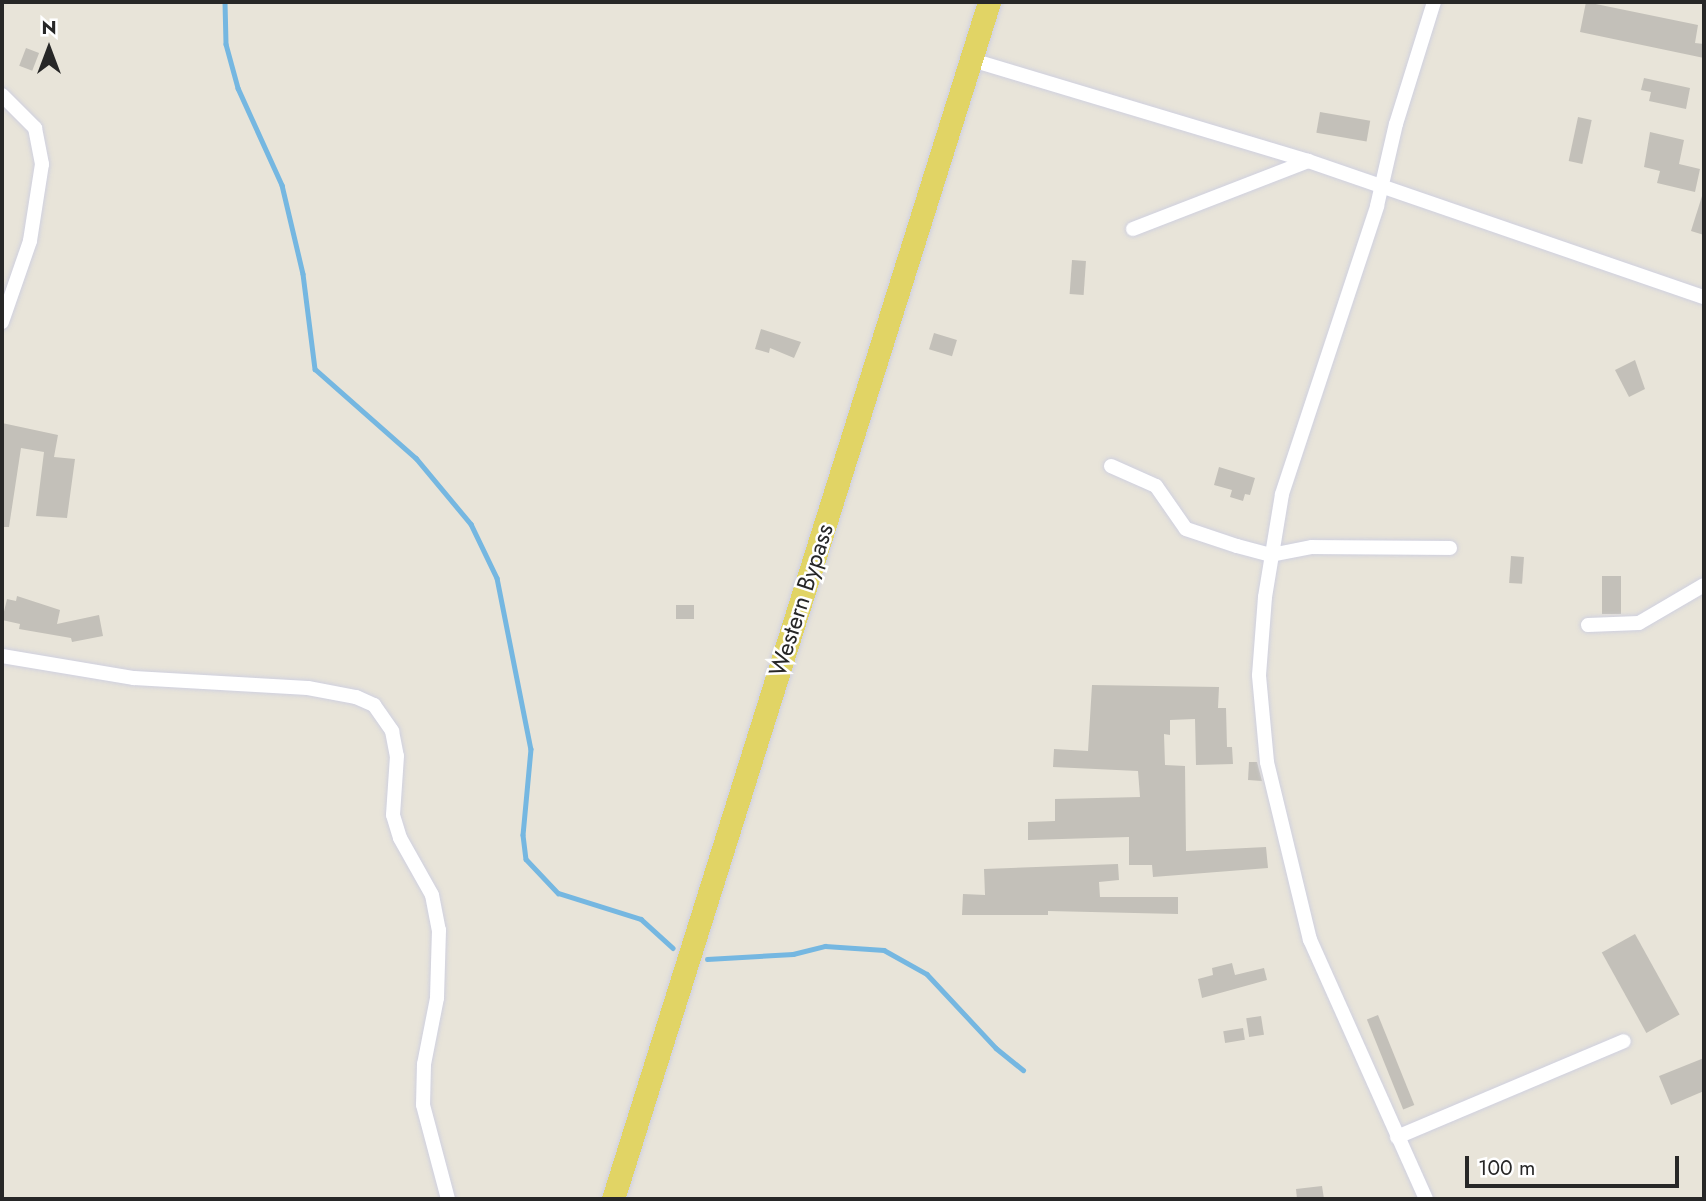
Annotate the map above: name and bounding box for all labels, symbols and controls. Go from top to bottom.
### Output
north arrow [14,14,84,84]
text: N [41,14,57,41]
street label: Western Bypass [763,520,839,680]
scale bar [1468,1142,1682,1186]
text: 100 m [1478,1153,1535,1183]

